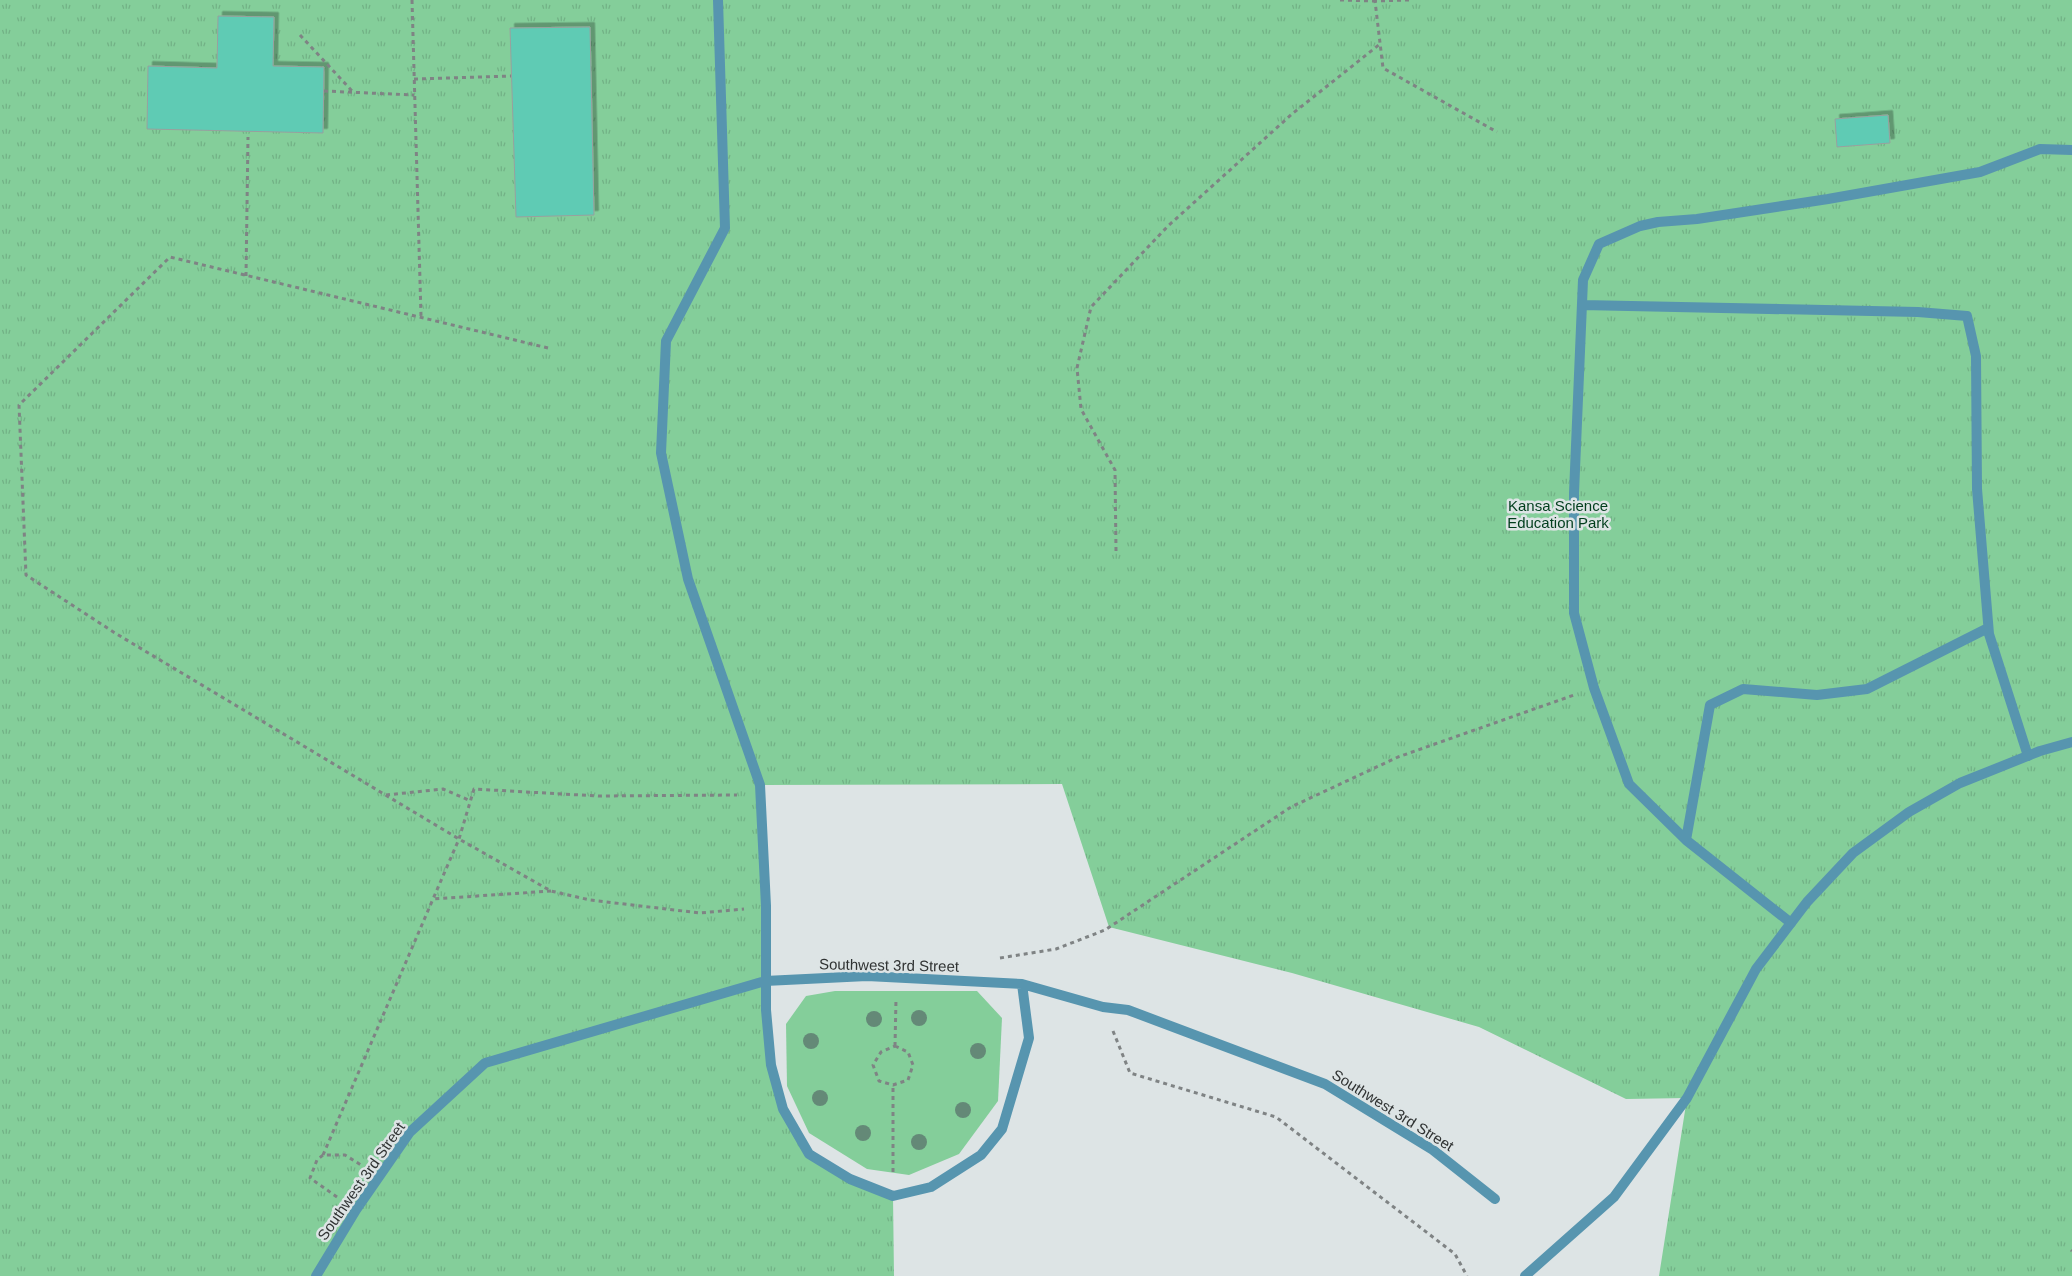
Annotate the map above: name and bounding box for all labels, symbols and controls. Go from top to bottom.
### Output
park label: Kansa Science Education Park [1507,497,1609,531]
street label: Southwest 3rd Street [819,955,960,975]
street label: Southwest 3rd Street [1329,1066,1458,1155]
street label: Southwest 3rd Street [314,1118,409,1243]

